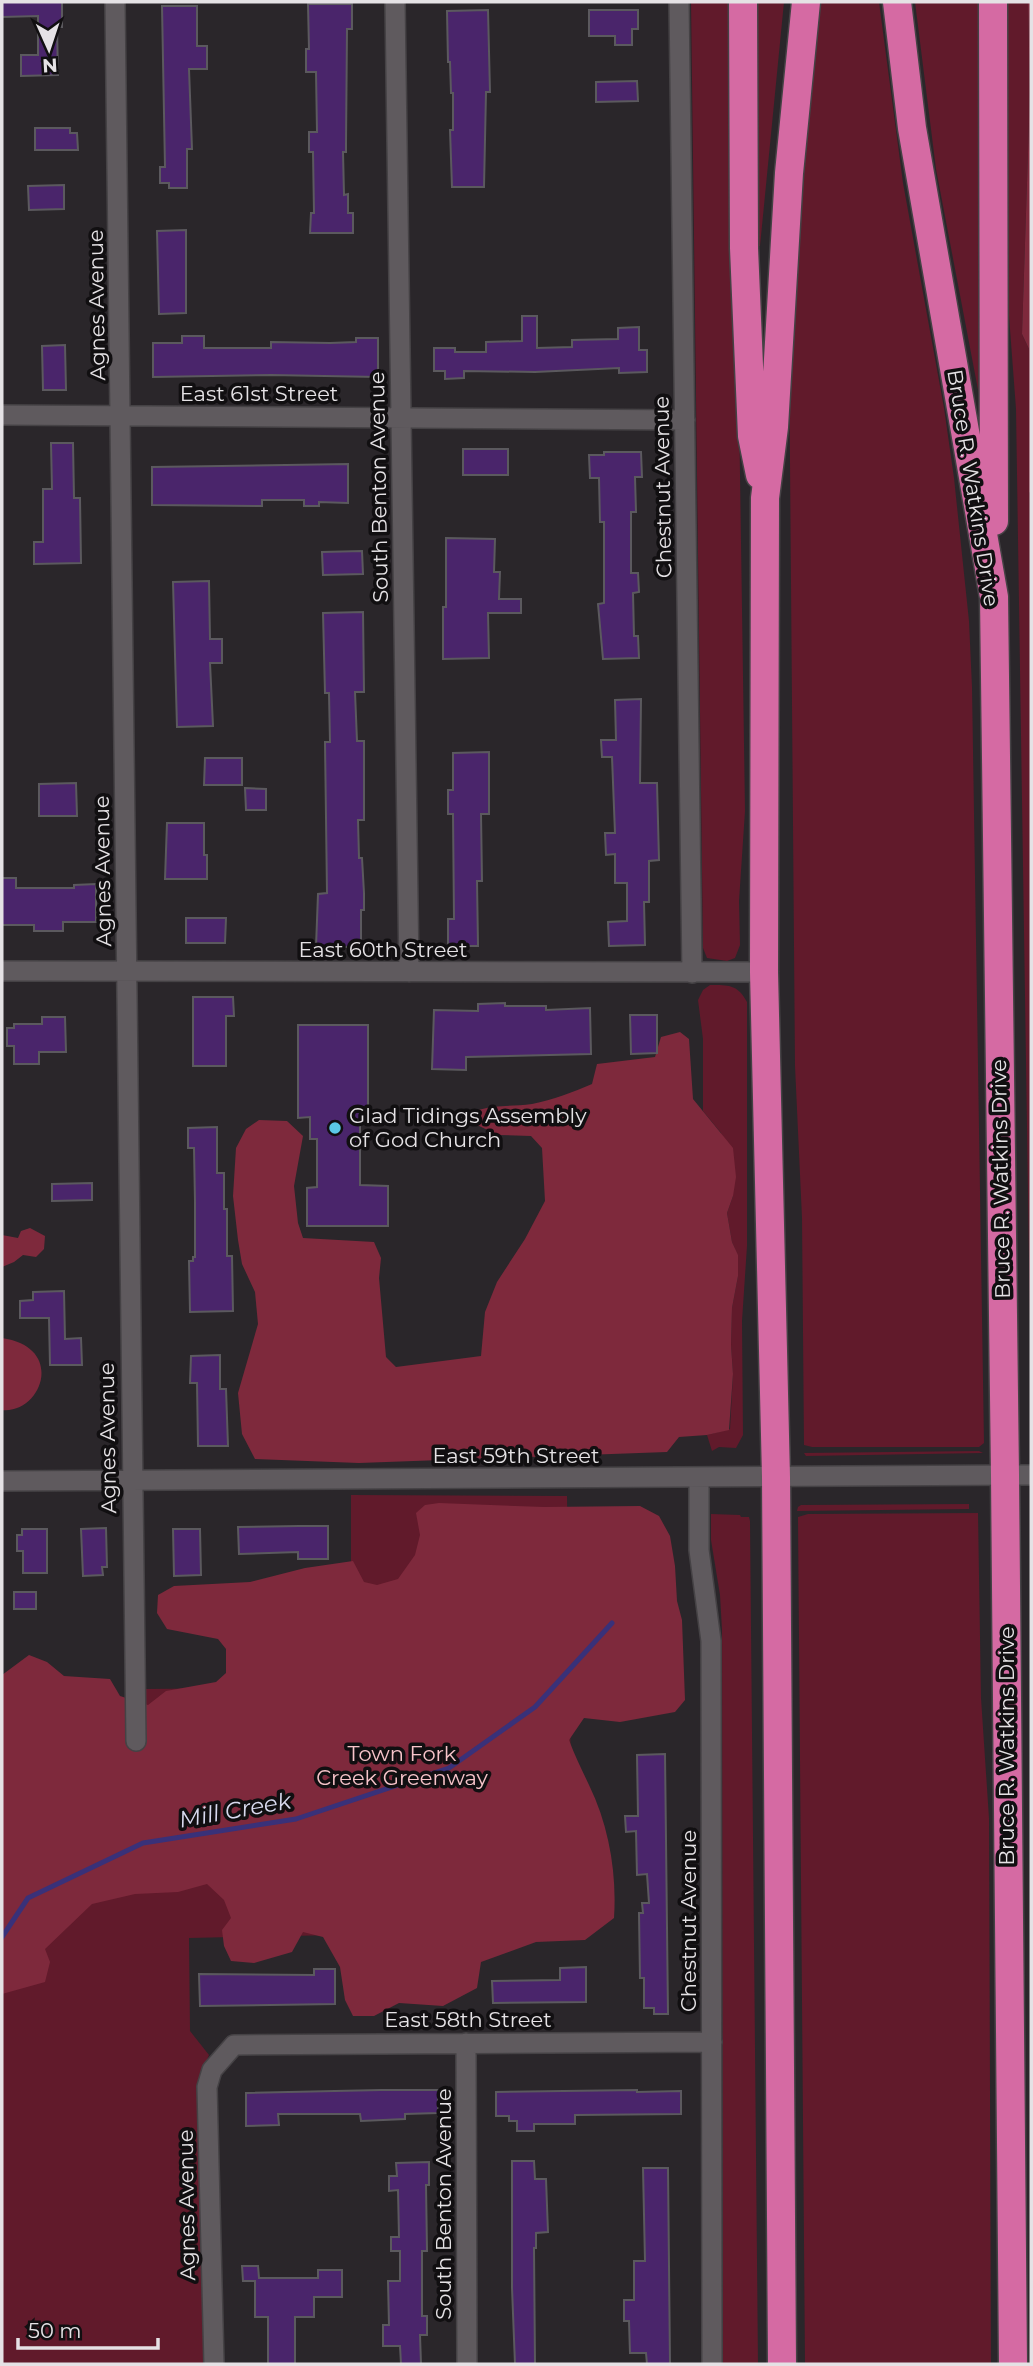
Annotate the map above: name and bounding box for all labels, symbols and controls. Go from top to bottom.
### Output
north arrow [14,14,84,84]
text: N [42,54,58,77]
street label: Agnes Avenue [83,229,110,381]
street label: Bruce R. Watkins Drive [942,368,1005,608]
street label: South Benton Avenue [364,371,393,603]
street label: East 61st Street [180,381,338,406]
street label: Chestnut Avenue [648,396,677,578]
street label: Agnes Avenue [89,795,116,947]
street label: East 60th Street [298,937,468,962]
street label: Bruce R. Watkins Drive [986,1059,1015,1299]
place label: Glad Tidings Assembly of God Church [349,1103,587,1152]
marker: Glad Tidings Assembly of God Church [327,1120,343,1136]
street label: Agnes Avenue [94,1362,121,1514]
street label: East 59th Street [432,1443,600,1468]
street label: Bruce R. Watkins Drive [994,1626,1019,1866]
park label: Town Fork Creek Greenway [316,1741,488,1790]
water label: Mill Creek [177,1786,295,1834]
street label: Chestnut Avenue [676,1830,701,2012]
street label: East 58th Street [384,2007,552,2032]
street label: South Benton Avenue [431,2088,456,2320]
street label: Agnes Avenue [173,2129,200,2281]
scale bar [18,2306,158,2350]
text: 50 m [28,2318,82,2343]

